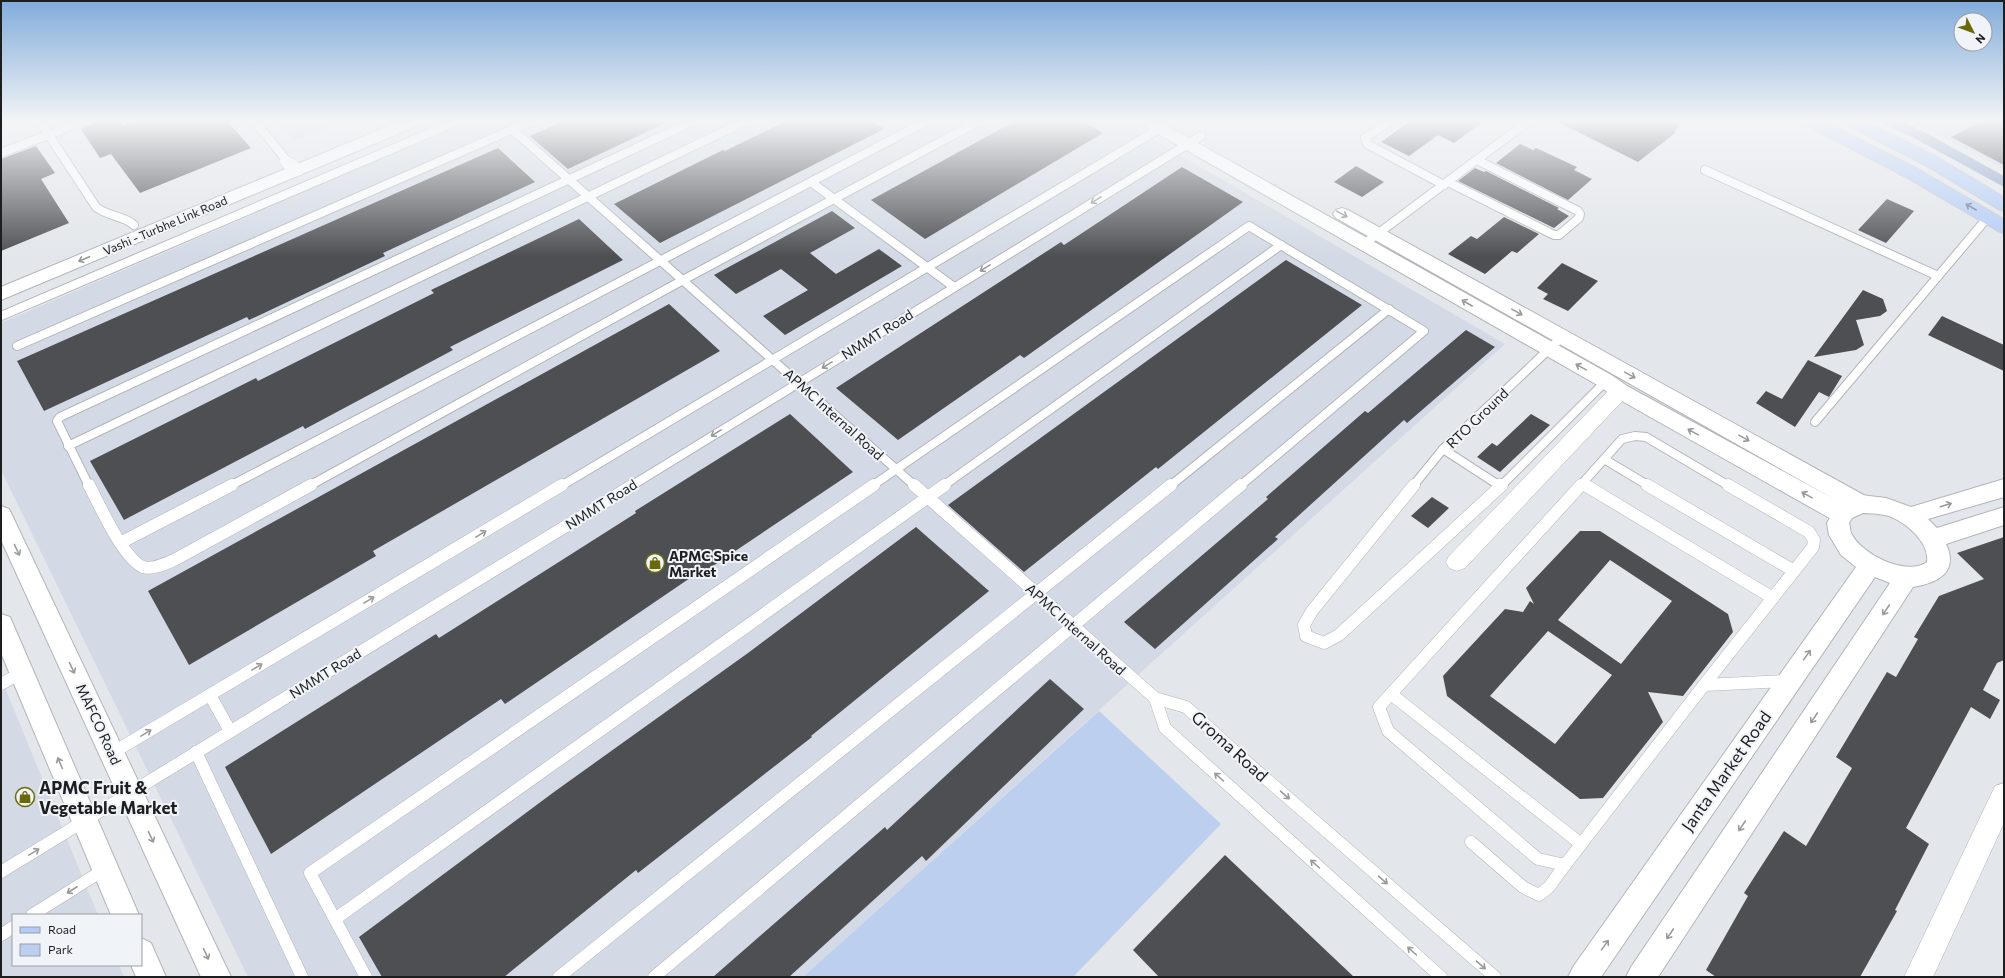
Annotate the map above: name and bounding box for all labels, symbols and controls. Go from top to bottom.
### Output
north arrow [1953,12,1993,52]
text: N [1973,32,1988,46]
street label: Vashi - Turbhe Link Road [101,192,229,258]
one-way arrow [1091,196,1102,204]
one-way arrow [1965,202,1977,210]
one-way arrow [1336,211,1348,219]
one-way arrow [79,256,91,263]
one-way arrow [980,264,991,272]
one-way arrow [1462,298,1474,306]
street label: NMMT Road [838,305,916,363]
one-way arrow [1511,308,1523,316]
one-way arrow [821,362,833,370]
one-way arrow [1575,363,1587,370]
street label: APMC Internal Road [781,365,887,463]
one-way arrow [1624,372,1636,379]
street label: RTO Ground [1442,384,1512,452]
one-way arrow [1687,428,1699,436]
one-way arrow [710,430,722,438]
one-way arrow [1738,435,1750,443]
street label: NMMT Road [562,475,640,533]
one-way arrow [1801,491,1813,499]
one-way arrow [1940,501,1953,508]
one-way arrow [475,529,487,537]
one-way arrow [14,544,22,556]
place label: APMC Spice Market [669,547,748,580]
shop icon: APMC Spice Market [644,552,666,574]
street label: APMC Internal Road [1023,580,1129,678]
one-way arrow [363,596,375,604]
one-way arrow [1882,604,1890,615]
street label: NMMT Road [286,644,364,702]
one-way arrow [1803,649,1811,660]
one-way arrow [69,662,76,674]
one-way arrow [251,662,263,670]
street label: MAFCO Road [73,681,125,767]
street label: Groma Road [1187,706,1273,786]
street label: Janta Market Road [1677,707,1775,835]
one-way arrow [1810,712,1818,723]
one-way arrow [140,729,152,737]
one-way arrow [56,758,63,770]
one-way arrow [1214,772,1224,781]
place label: APMC Fruit & Vegetable Market [39,777,178,818]
shop icon: APMC Fruit & Vegetable Market [14,786,36,808]
one-way arrow [1280,790,1290,799]
one-way arrow [1738,820,1746,831]
one-way arrow [148,830,155,842]
one-way arrow [28,848,39,856]
one-way arrow [1310,859,1321,868]
one-way arrow [1378,875,1388,885]
one-way arrow [66,886,78,894]
legend [12,914,142,966]
text: Road [48,922,76,936]
one-way arrow [1666,928,1674,939]
one-way arrow [1601,940,1609,951]
text: Park [48,942,74,956]
one-way arrow [1407,946,1417,956]
one-way arrow [203,948,210,960]
one-way arrow [1476,961,1486,970]

